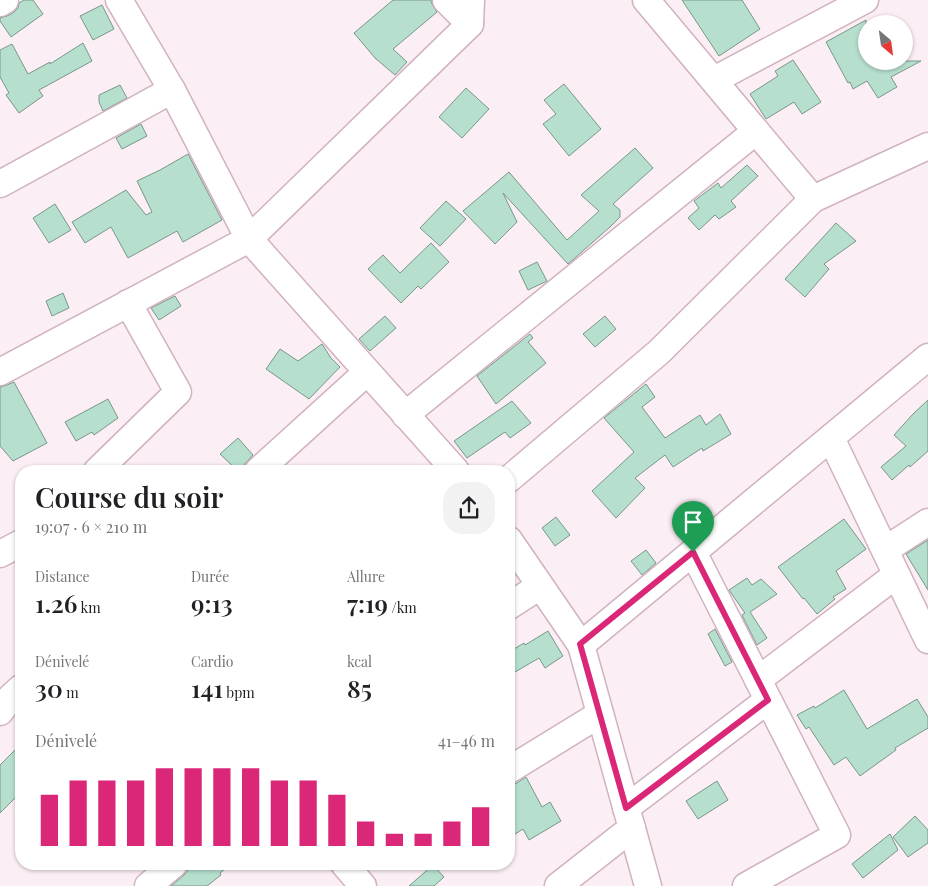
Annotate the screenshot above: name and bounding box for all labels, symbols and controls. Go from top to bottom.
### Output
north arrow [858,15,912,70]
map controls [858,15,913,70]
text: Course du soir [35,478,223,515]
button: share [443,482,495,534]
pin [672,501,714,552]
icon: arrive [679,508,707,536]
text: 19:07 · 6 × 210 m [35,516,147,537]
text: Distance [35,567,90,586]
text: Durée [191,567,229,586]
text: Allure [347,567,385,586]
text: 1.26 [35,586,77,619]
text: 9:13 [191,586,233,619]
text: 7:19 [347,586,388,619]
text: km [77,598,101,617]
text: /km [388,598,417,617]
text: Dénivelé [35,652,89,671]
text: Cardio [191,652,233,671]
text: kcal [347,652,372,671]
text: 30 [35,671,63,704]
text: 141 [191,671,223,704]
text: 85 [347,671,372,704]
text: m [63,683,79,702]
text: bpm [223,683,255,702]
text: Dénivelé [35,730,97,751]
text: 41–46 m [438,730,495,751]

